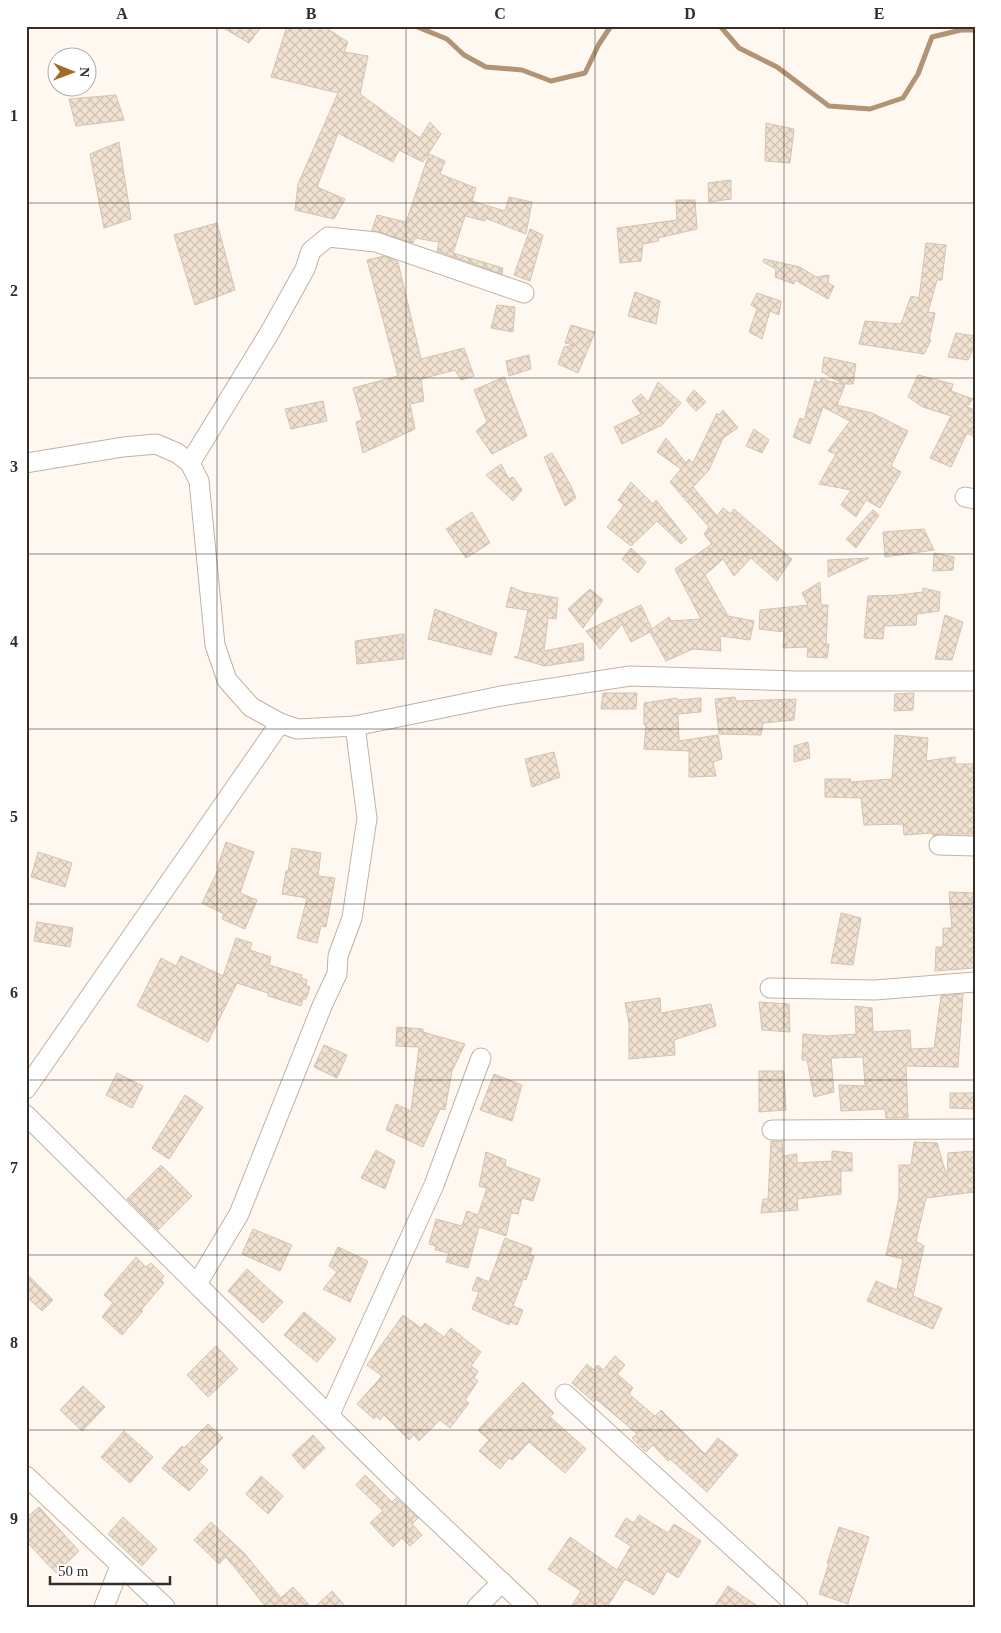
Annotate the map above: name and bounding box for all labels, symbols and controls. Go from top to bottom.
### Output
text: A [116,5,128,22]
text: B [306,5,317,22]
text: C [494,5,506,22]
text: D [684,5,696,22]
text: E [874,5,884,22]
north arrow [48,48,98,98]
text: N [77,67,92,77]
text: 1 [10,107,18,124]
text: 2 [10,282,18,299]
text: 3 [10,458,18,475]
text: 4 [10,633,18,650]
text: 5 [10,808,18,825]
text: 6 [10,984,18,1001]
text: 7 [10,1159,18,1176]
text: 8 [10,1334,18,1351]
text: 9 [10,1510,18,1527]
scale bar [50,1553,170,1585]
text: 50 m [58,1563,89,1579]

